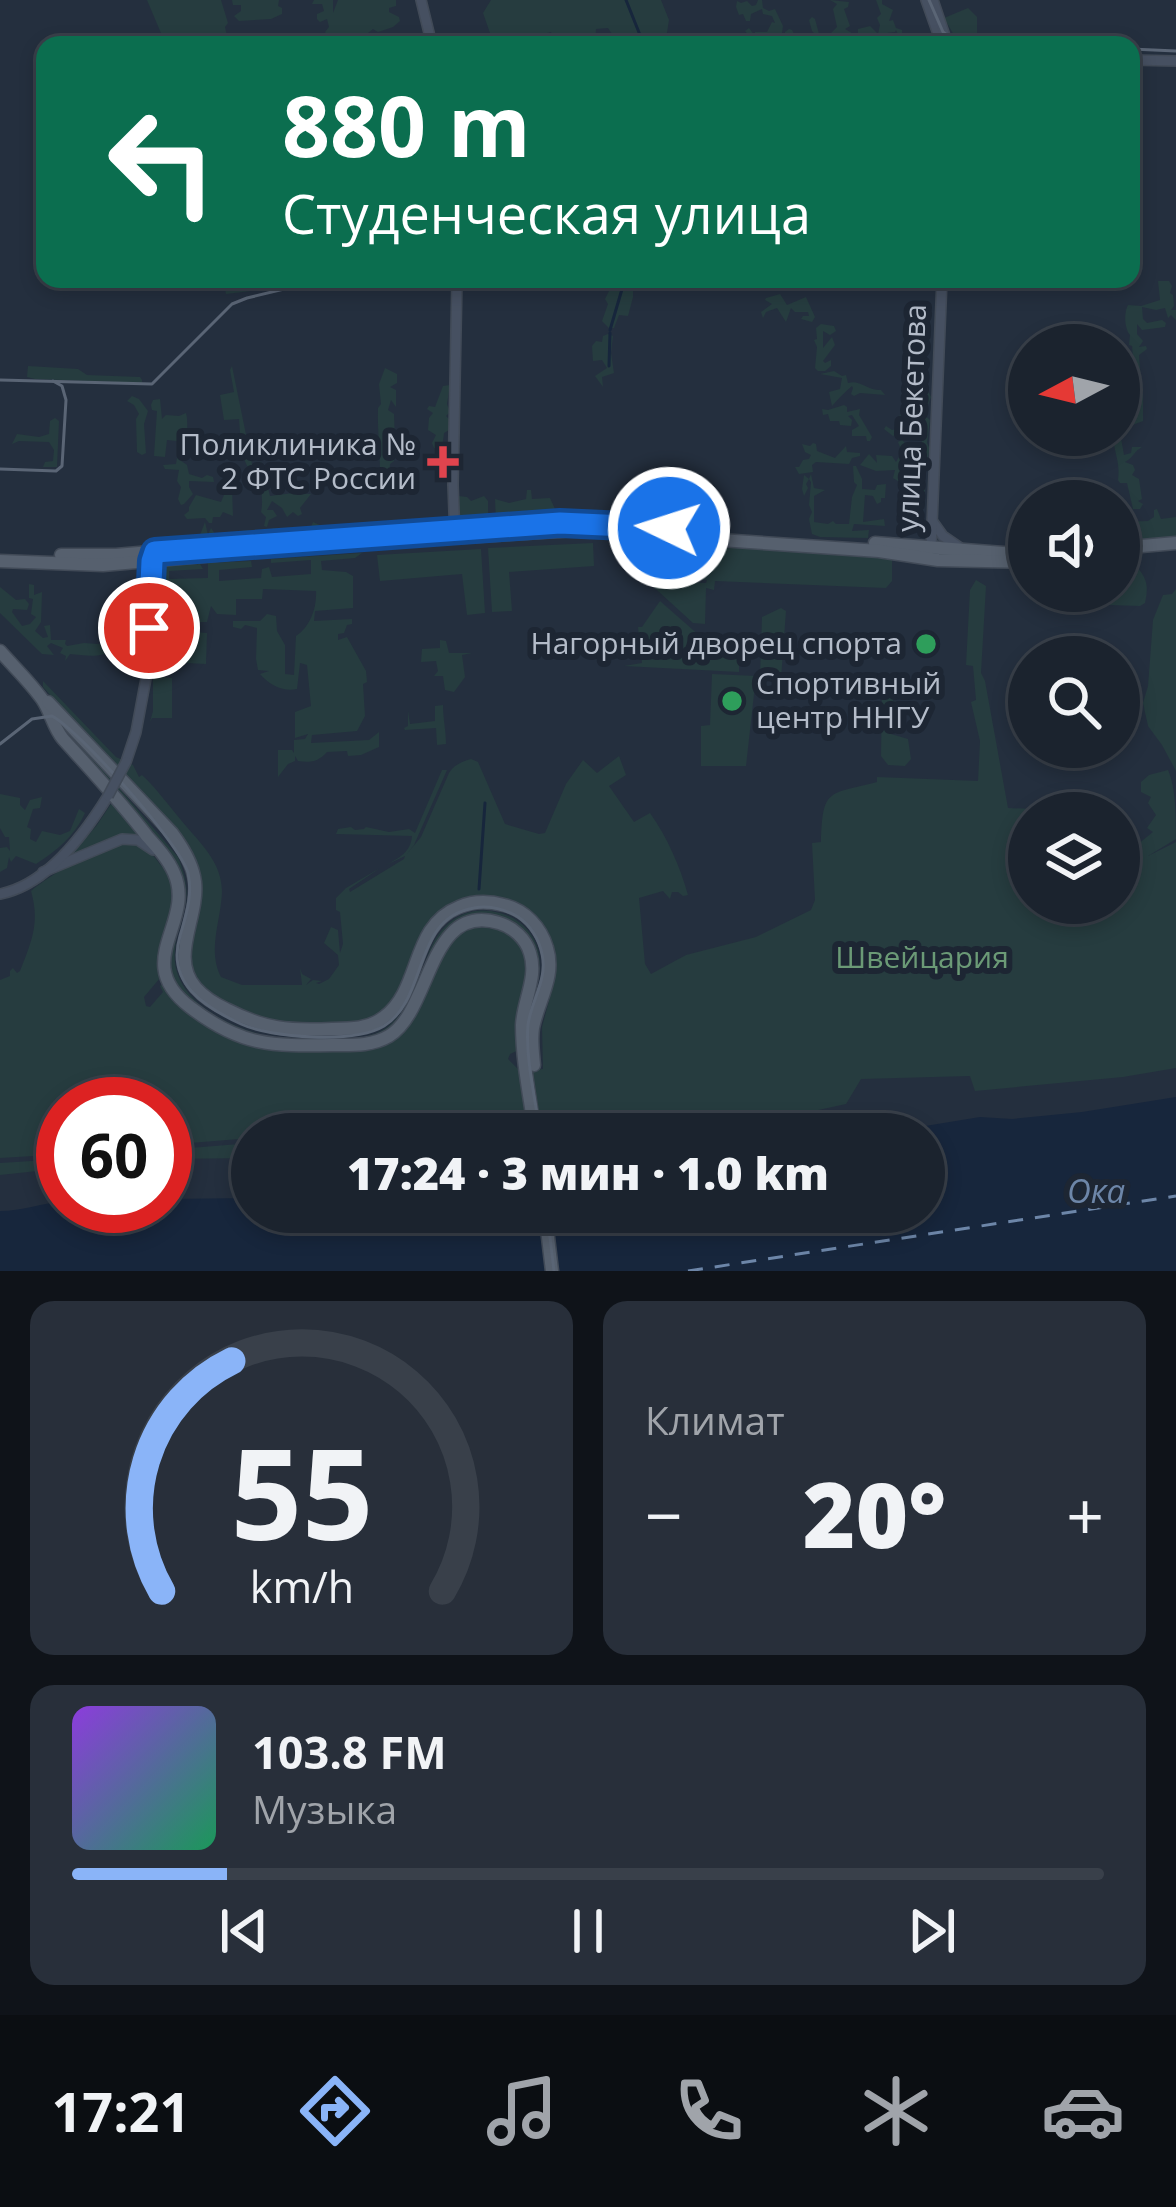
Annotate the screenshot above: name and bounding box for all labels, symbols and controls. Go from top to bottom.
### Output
text: 880 m [282,67,530,182]
icon: left [84,84,240,240]
text: Студенческая улица [282,176,811,250]
street label: улица Бекетова [886,303,935,533]
north arrow [1008,324,1140,456]
map controls [1008,324,1140,924]
place label: Поликлиника № 2 ФТС России [180,423,416,498]
marker: Поликлиника № 2 ФТС России [427,446,459,478]
position arrow [606,465,732,591]
button: sound [1008,480,1140,612]
pin [98,577,200,679]
icon: arrive [116,595,182,661]
place label: Нагорный дворец спорта [531,622,902,663]
marker: Нагорный дворец спорта [913,631,939,657]
button: search [1008,636,1140,768]
place label: Спортивный центр ННГУ [756,662,941,737]
marker: Спортивный центр ННГУ [719,688,745,714]
button: layers [1008,792,1140,924]
park label: Швейцария [835,936,1009,977]
speed limit sign: 60 [36,1077,192,1233]
text: 17:24 · 3 мин · 1.0 km [347,1142,829,1203]
water label: Ока [1067,1168,1125,1213]
text: Климат [645,1393,785,1446]
text: 55 [230,1407,373,1577]
text: 20° [803,1452,946,1574]
text: − [645,1469,683,1559]
text: + [1066,1469,1104,1559]
text: km/h [249,1557,354,1616]
text: 103.8 FM [252,1721,447,1782]
text: Музыка [252,1782,397,1835]
icon: previous [211,1898,277,1964]
icon: pause [555,1898,621,1964]
icon: next [899,1898,965,1964]
icon: directions [293,2069,377,2153]
icon: music [480,2069,564,2153]
icon: phone [667,2069,751,2153]
icon: climate [854,2069,938,2153]
icon: car [1041,2069,1125,2153]
text: 17:21 [51,2074,190,2148]

